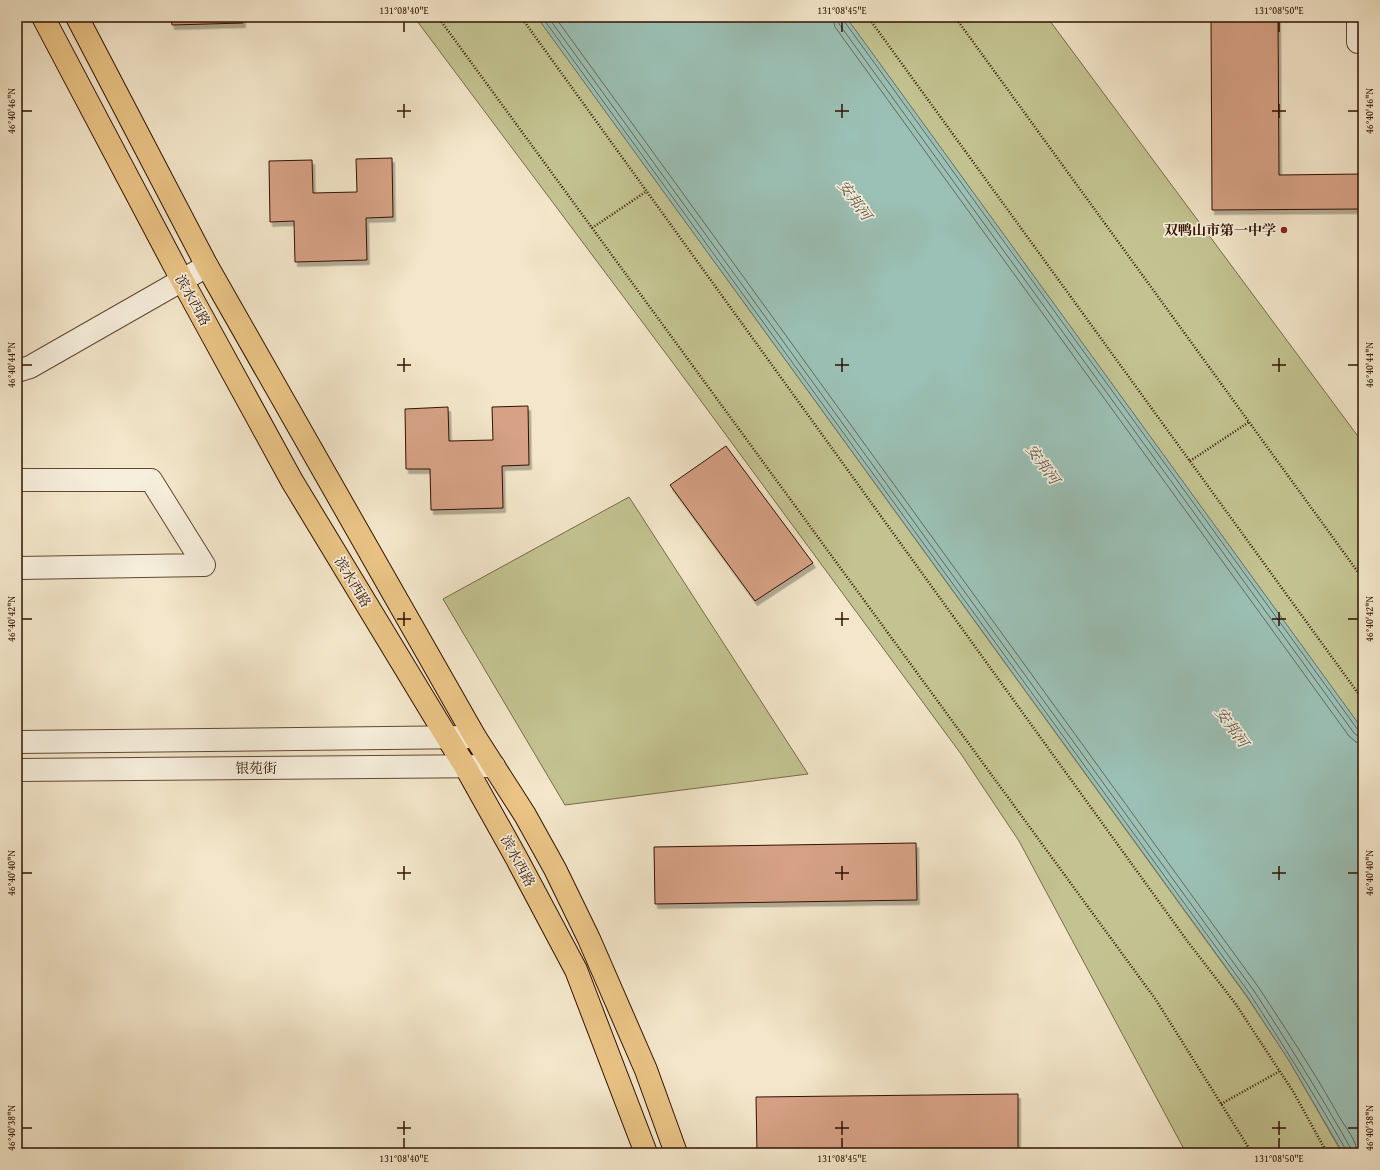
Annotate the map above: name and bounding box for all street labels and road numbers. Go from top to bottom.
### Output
street label: 滨水西路 [171,271,215,329]
street label: 滨水西路 [330,553,376,611]
street label: 银苑街 [235,758,277,778]
street label: 滨水西路 [496,832,540,890]

